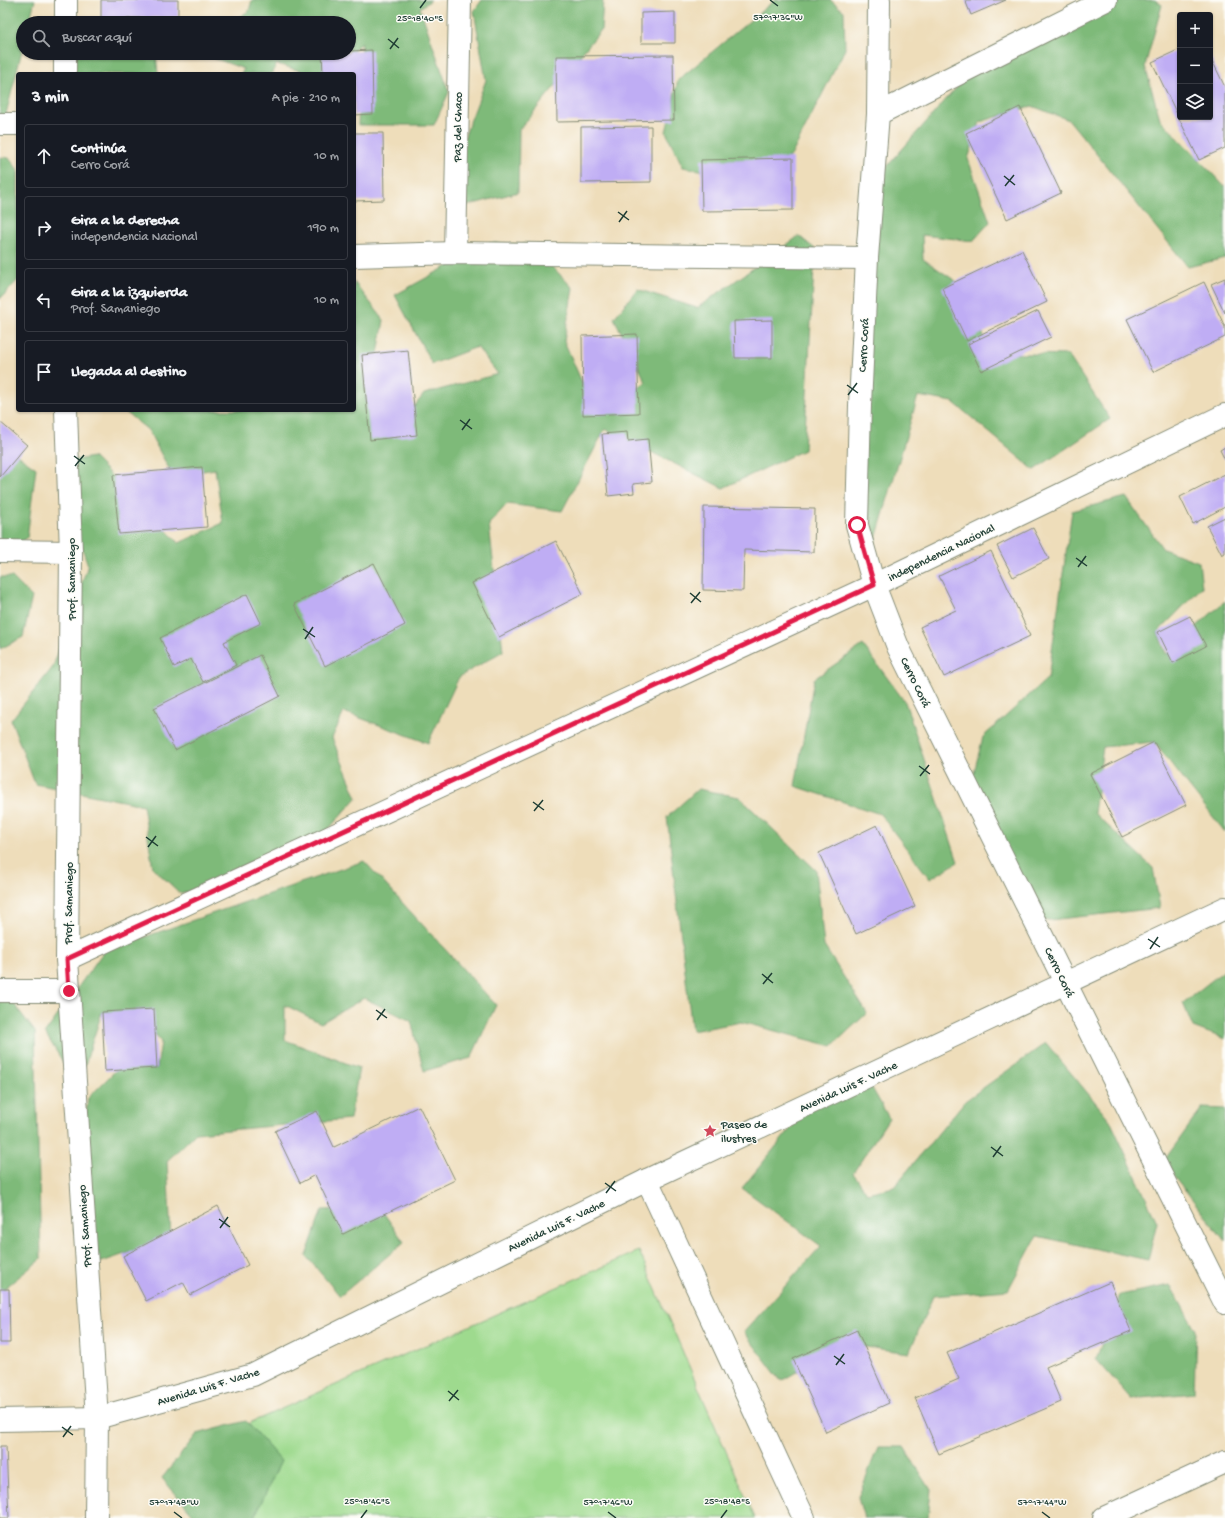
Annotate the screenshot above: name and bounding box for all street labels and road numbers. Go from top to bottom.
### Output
street label: Paz del Chaco [451,92,467,163]
street label: Cerro Corá [857,317,873,372]
street label: independencia Nacional [886,522,998,586]
street label: Prof. Samaniego [66,538,80,621]
street label: Cerro Corá [896,656,932,710]
street label: Prof. Samaniego [62,862,78,945]
street label: Cerro Corá [1040,946,1076,1000]
street label: Avenida Luis F. Vache [798,1059,901,1117]
street label: Prof. Samaniego [76,1184,96,1268]
street label: Avenida Luis F. Vache [506,1197,608,1256]
street label: Avenida Luis F. Vache [156,1365,262,1410]

